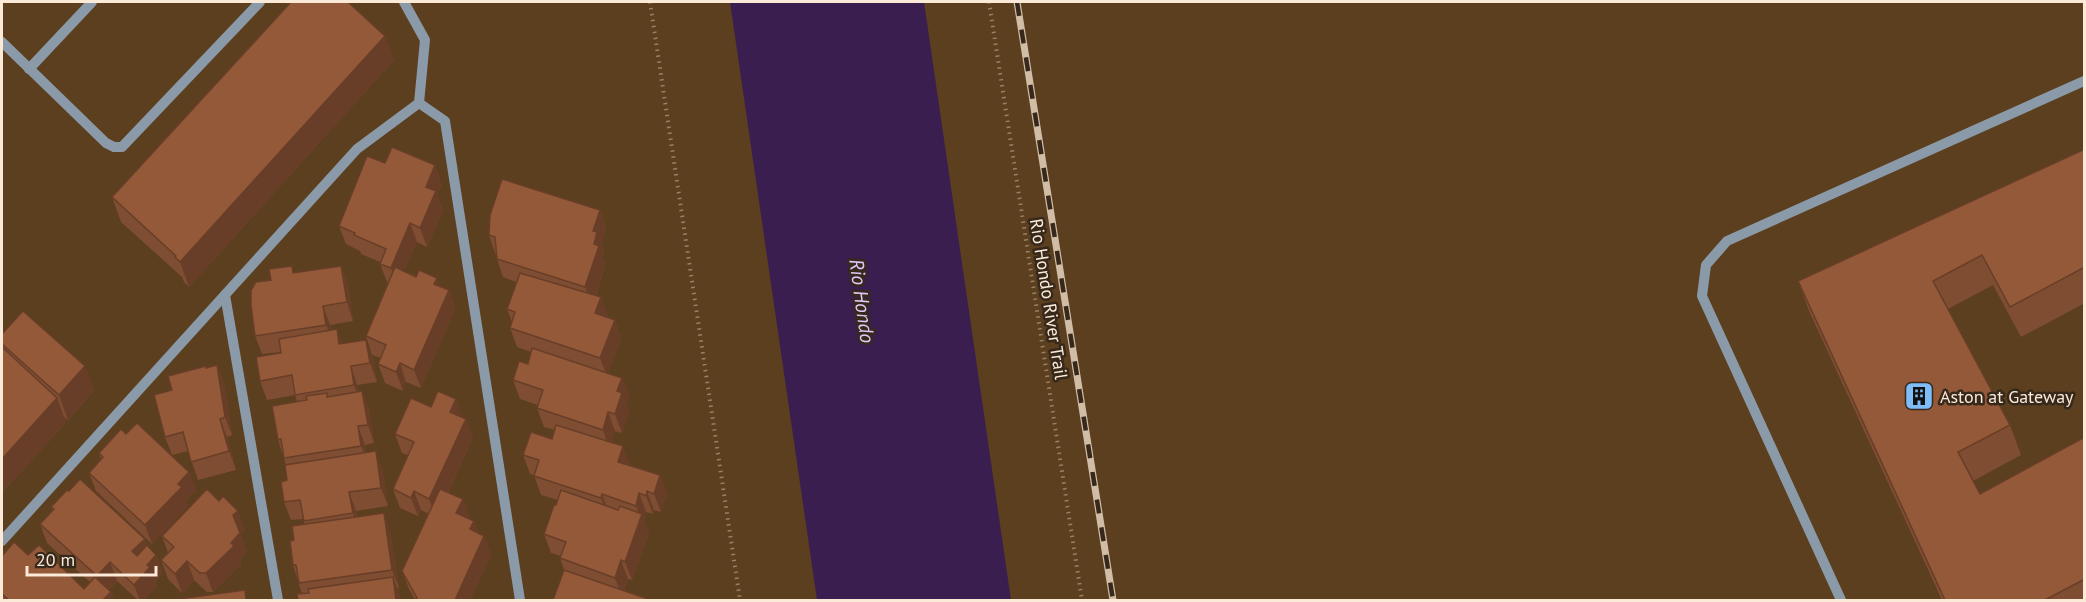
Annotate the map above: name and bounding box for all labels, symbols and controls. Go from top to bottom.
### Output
street label: Rio Hondo River Trail [1025,217,1073,382]
water label: Rio Hondo [843,257,881,345]
building icon: Aston at Gateway [1903,380,1935,412]
place label: Aston at Gateway [1940,385,2074,408]
scale bar [27,539,156,577]
text: 20 m [36,548,75,571]

